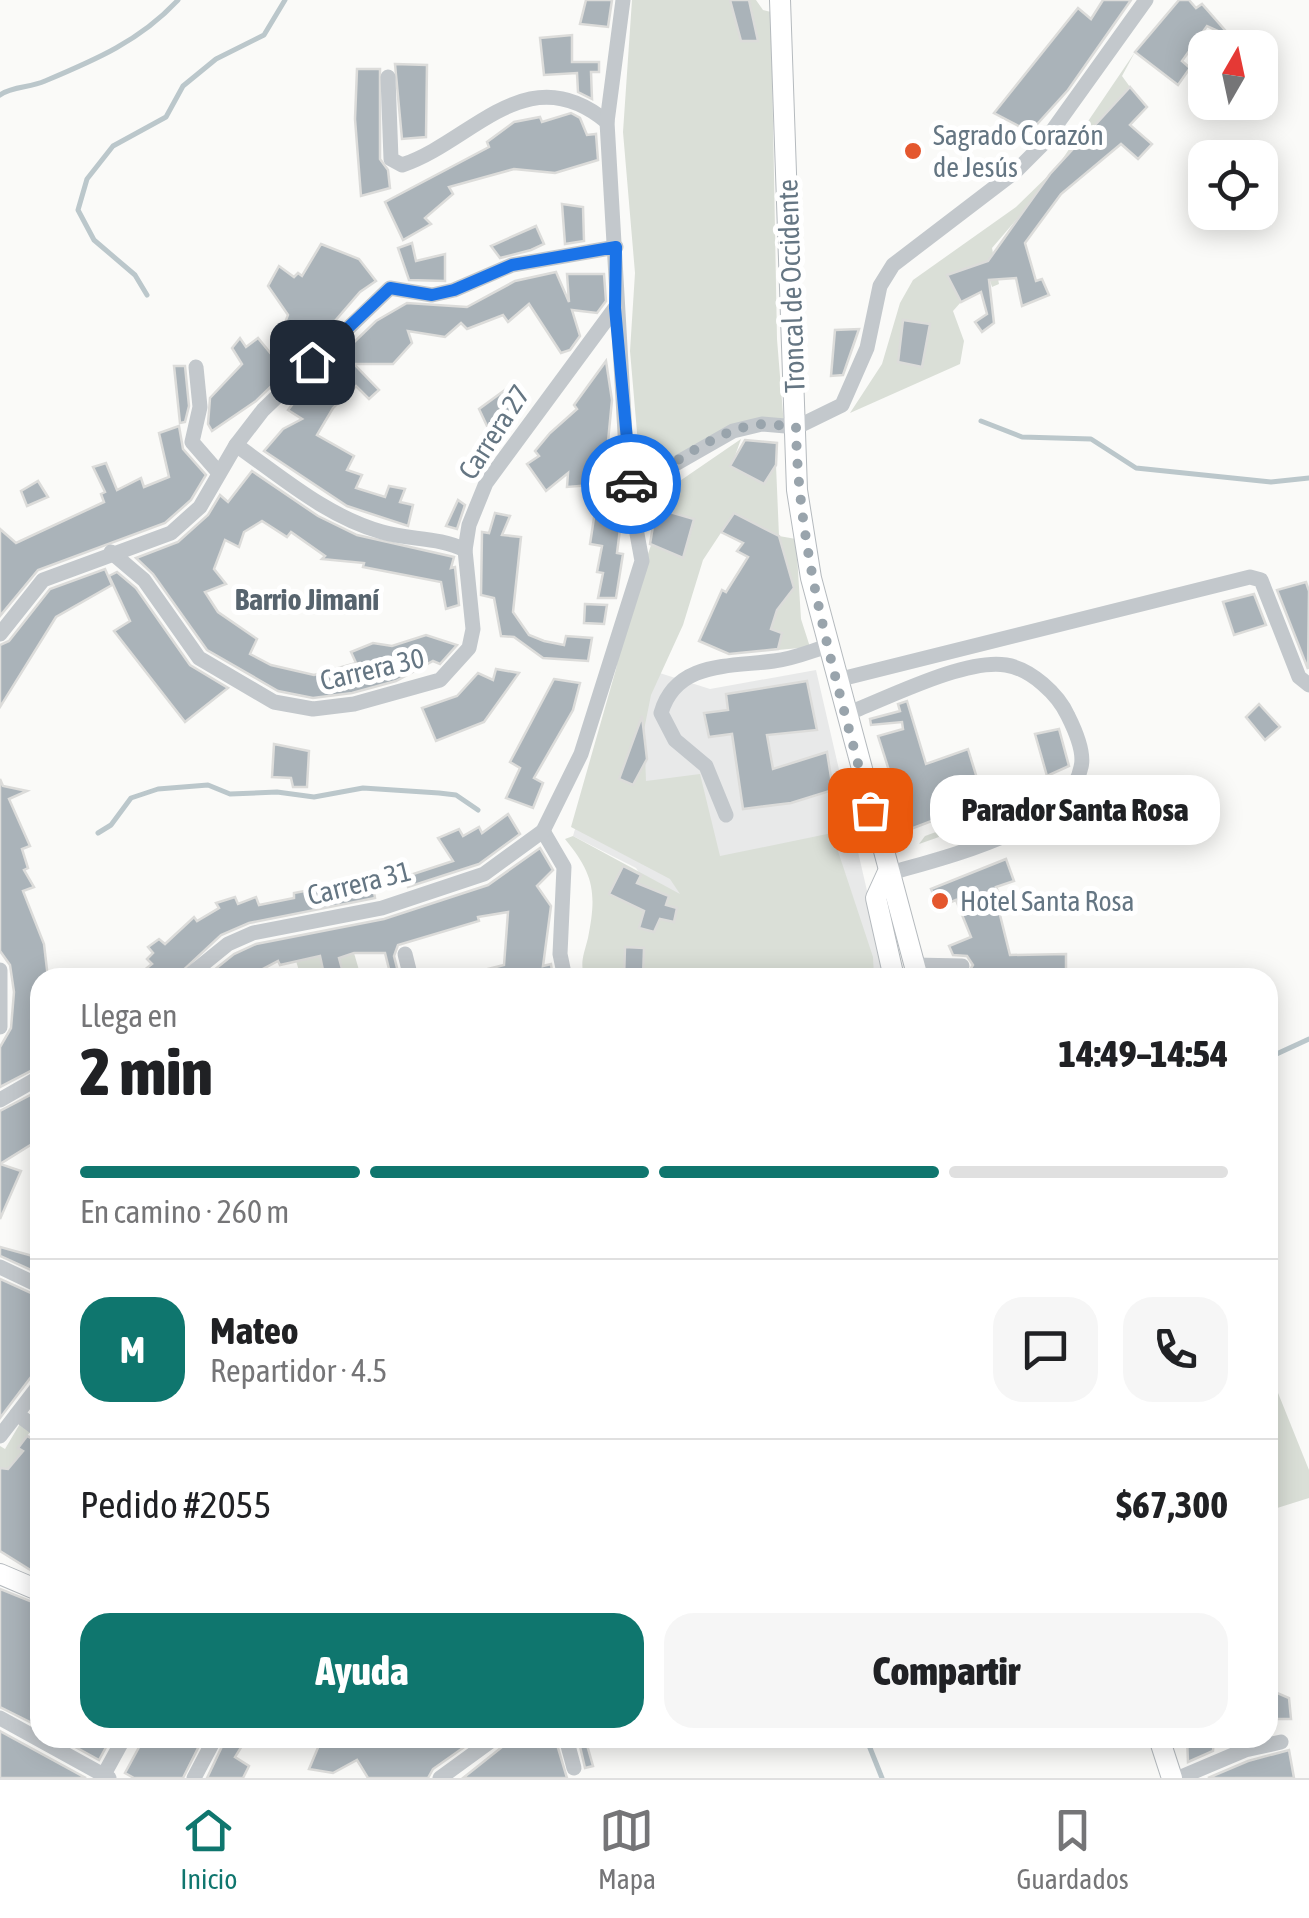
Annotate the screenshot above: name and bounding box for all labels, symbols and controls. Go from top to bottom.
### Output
north arrow [1188,30,1278,120]
map controls [1188,30,1278,230]
place label: Sagrado Corazón de Jesús [933,119,1104,183]
marker: Sagrado Corazón de Jesús [902,140,924,162]
button: locate [1188,140,1278,230]
street label: Troncal de Occidente [771,179,811,393]
pin [270,320,355,405]
icon: home [285,335,340,390]
street label: Carrera 27 [452,379,536,485]
courier [581,434,681,534]
icon: car [604,457,659,512]
district label: Barrio Jimaní [235,582,379,616]
street label: Carrera 30 [317,642,427,696]
pin [828,768,913,853]
callout: Parador Santa Rosa [930,775,1220,845]
icon: bag [843,783,898,838]
text: Parador Santa Rosa [961,791,1189,828]
street label: Carrera 31 [304,855,414,911]
place label: Hotel Santa Rosa [960,885,1135,917]
marker: Hotel Santa Rosa [929,890,951,912]
text: Llega en [80,997,178,1034]
text: 14:49–14:54 [1058,1032,1228,1075]
text: 2 min [80,1034,213,1109]
text: En camino · 260 m [80,1193,289,1230]
button: chat [993,1297,1098,1402]
button: phone [1123,1297,1228,1402]
text: Mateo [210,1309,299,1352]
text: M [120,1328,145,1371]
text: Repartidor · 4.5 [210,1352,387,1389]
text: Pedido #2055 [80,1483,271,1526]
text: $67,300 [1116,1483,1228,1526]
button: Ayuda [80,1613,644,1728]
button: Compartir [664,1613,1228,1728]
tab: Inicio [180,1803,237,1895]
tab: Mapa [598,1803,656,1895]
tab: Guardados [1016,1803,1129,1895]

